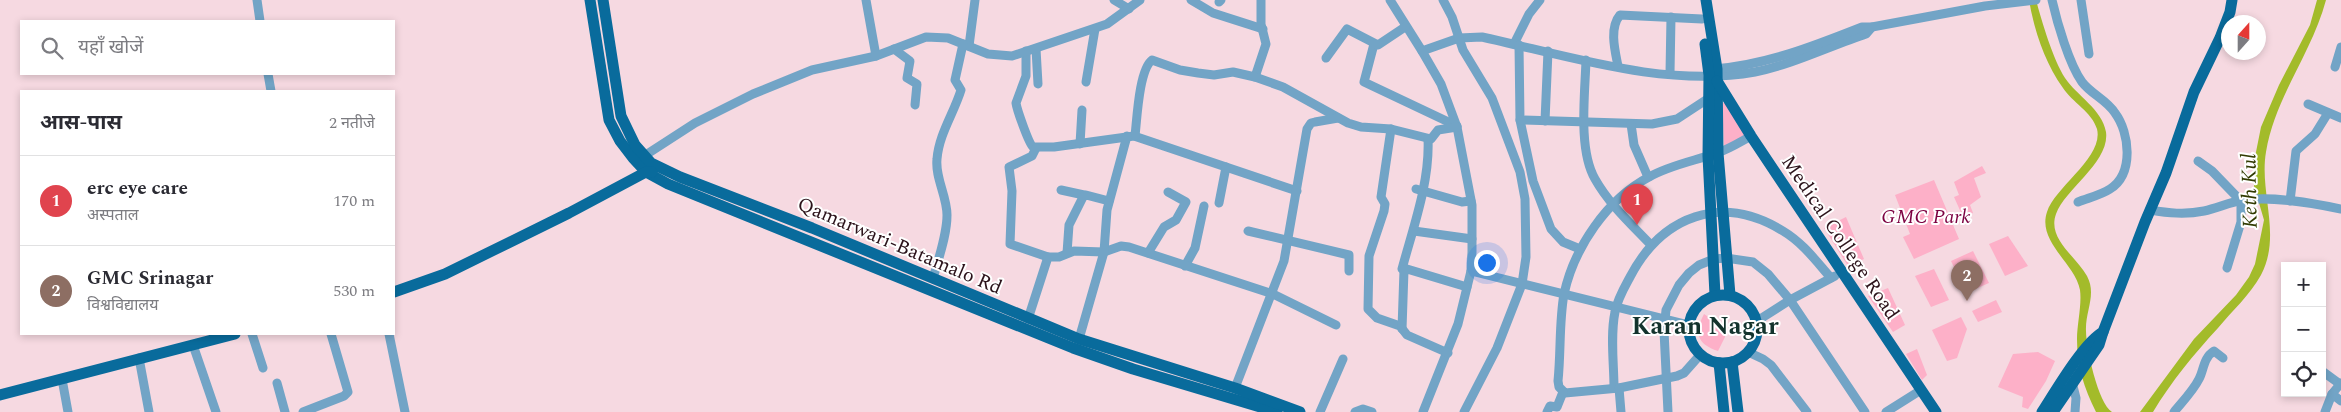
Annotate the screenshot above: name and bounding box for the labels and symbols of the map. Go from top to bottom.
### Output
north arrow [2221,15,2266,60]
street label: Medical College Road [1774,149,1907,326]
water label: Keth Kul [2233,153,2267,229]
pin: 1 [1621,184,1653,225]
street label: Qamarwari-Batamalo Rd [793,189,1007,303]
park label: GMC Park [1881,202,1971,232]
your location [1474,250,1500,276]
pin: 2 [1951,260,1983,301]
district label: Karan Nagar [1631,308,1779,346]

